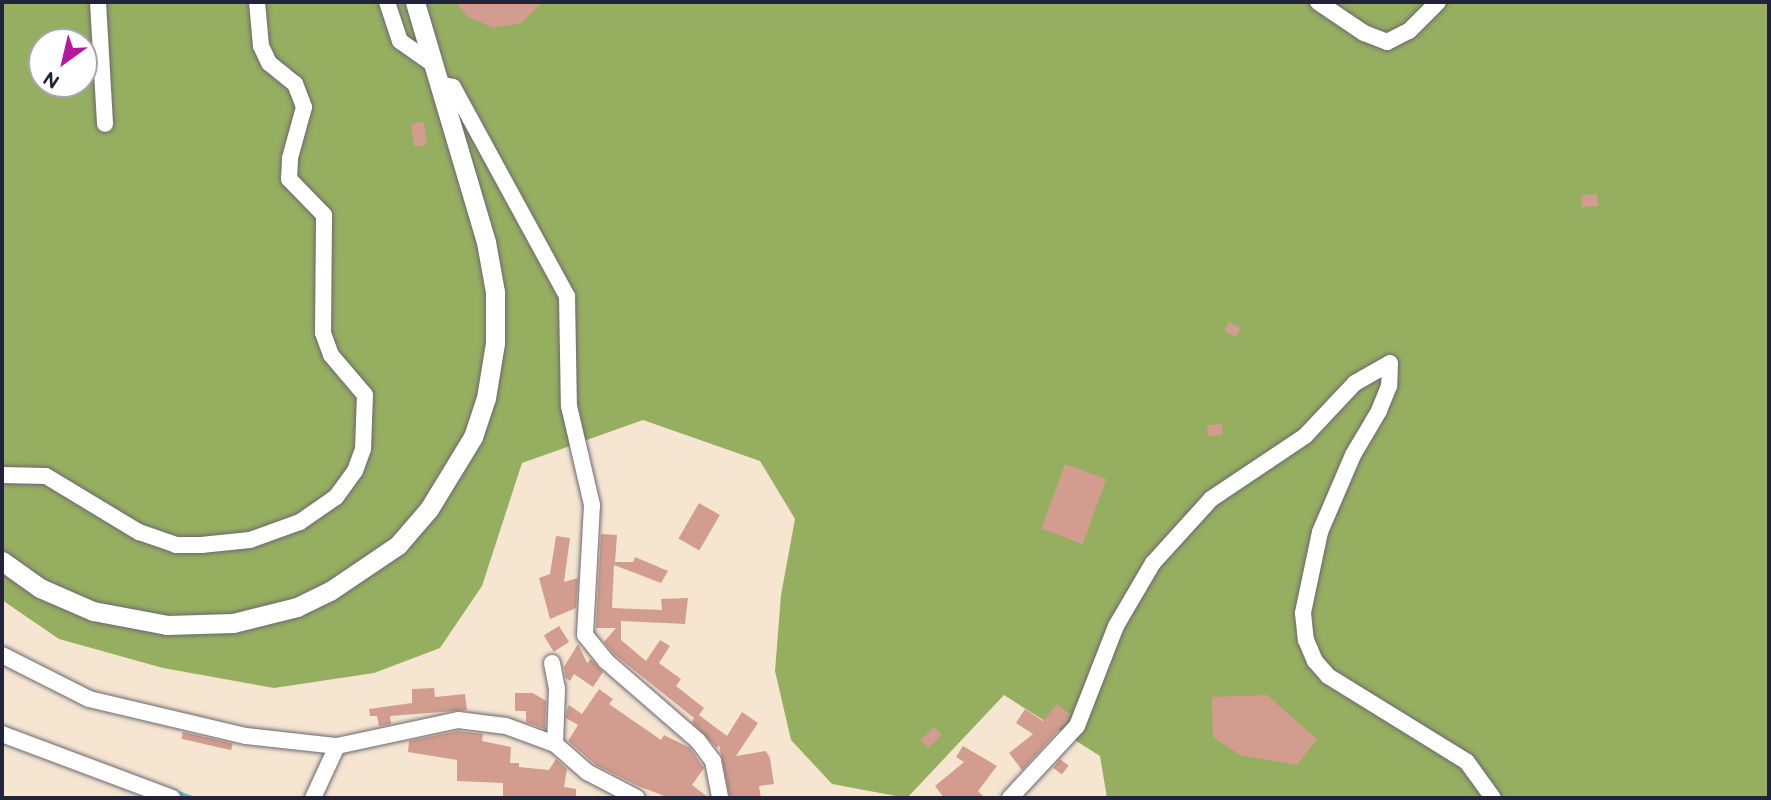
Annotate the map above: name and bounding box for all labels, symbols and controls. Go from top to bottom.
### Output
north arrow [28,28,98,98]
text: N [40,66,64,93]

